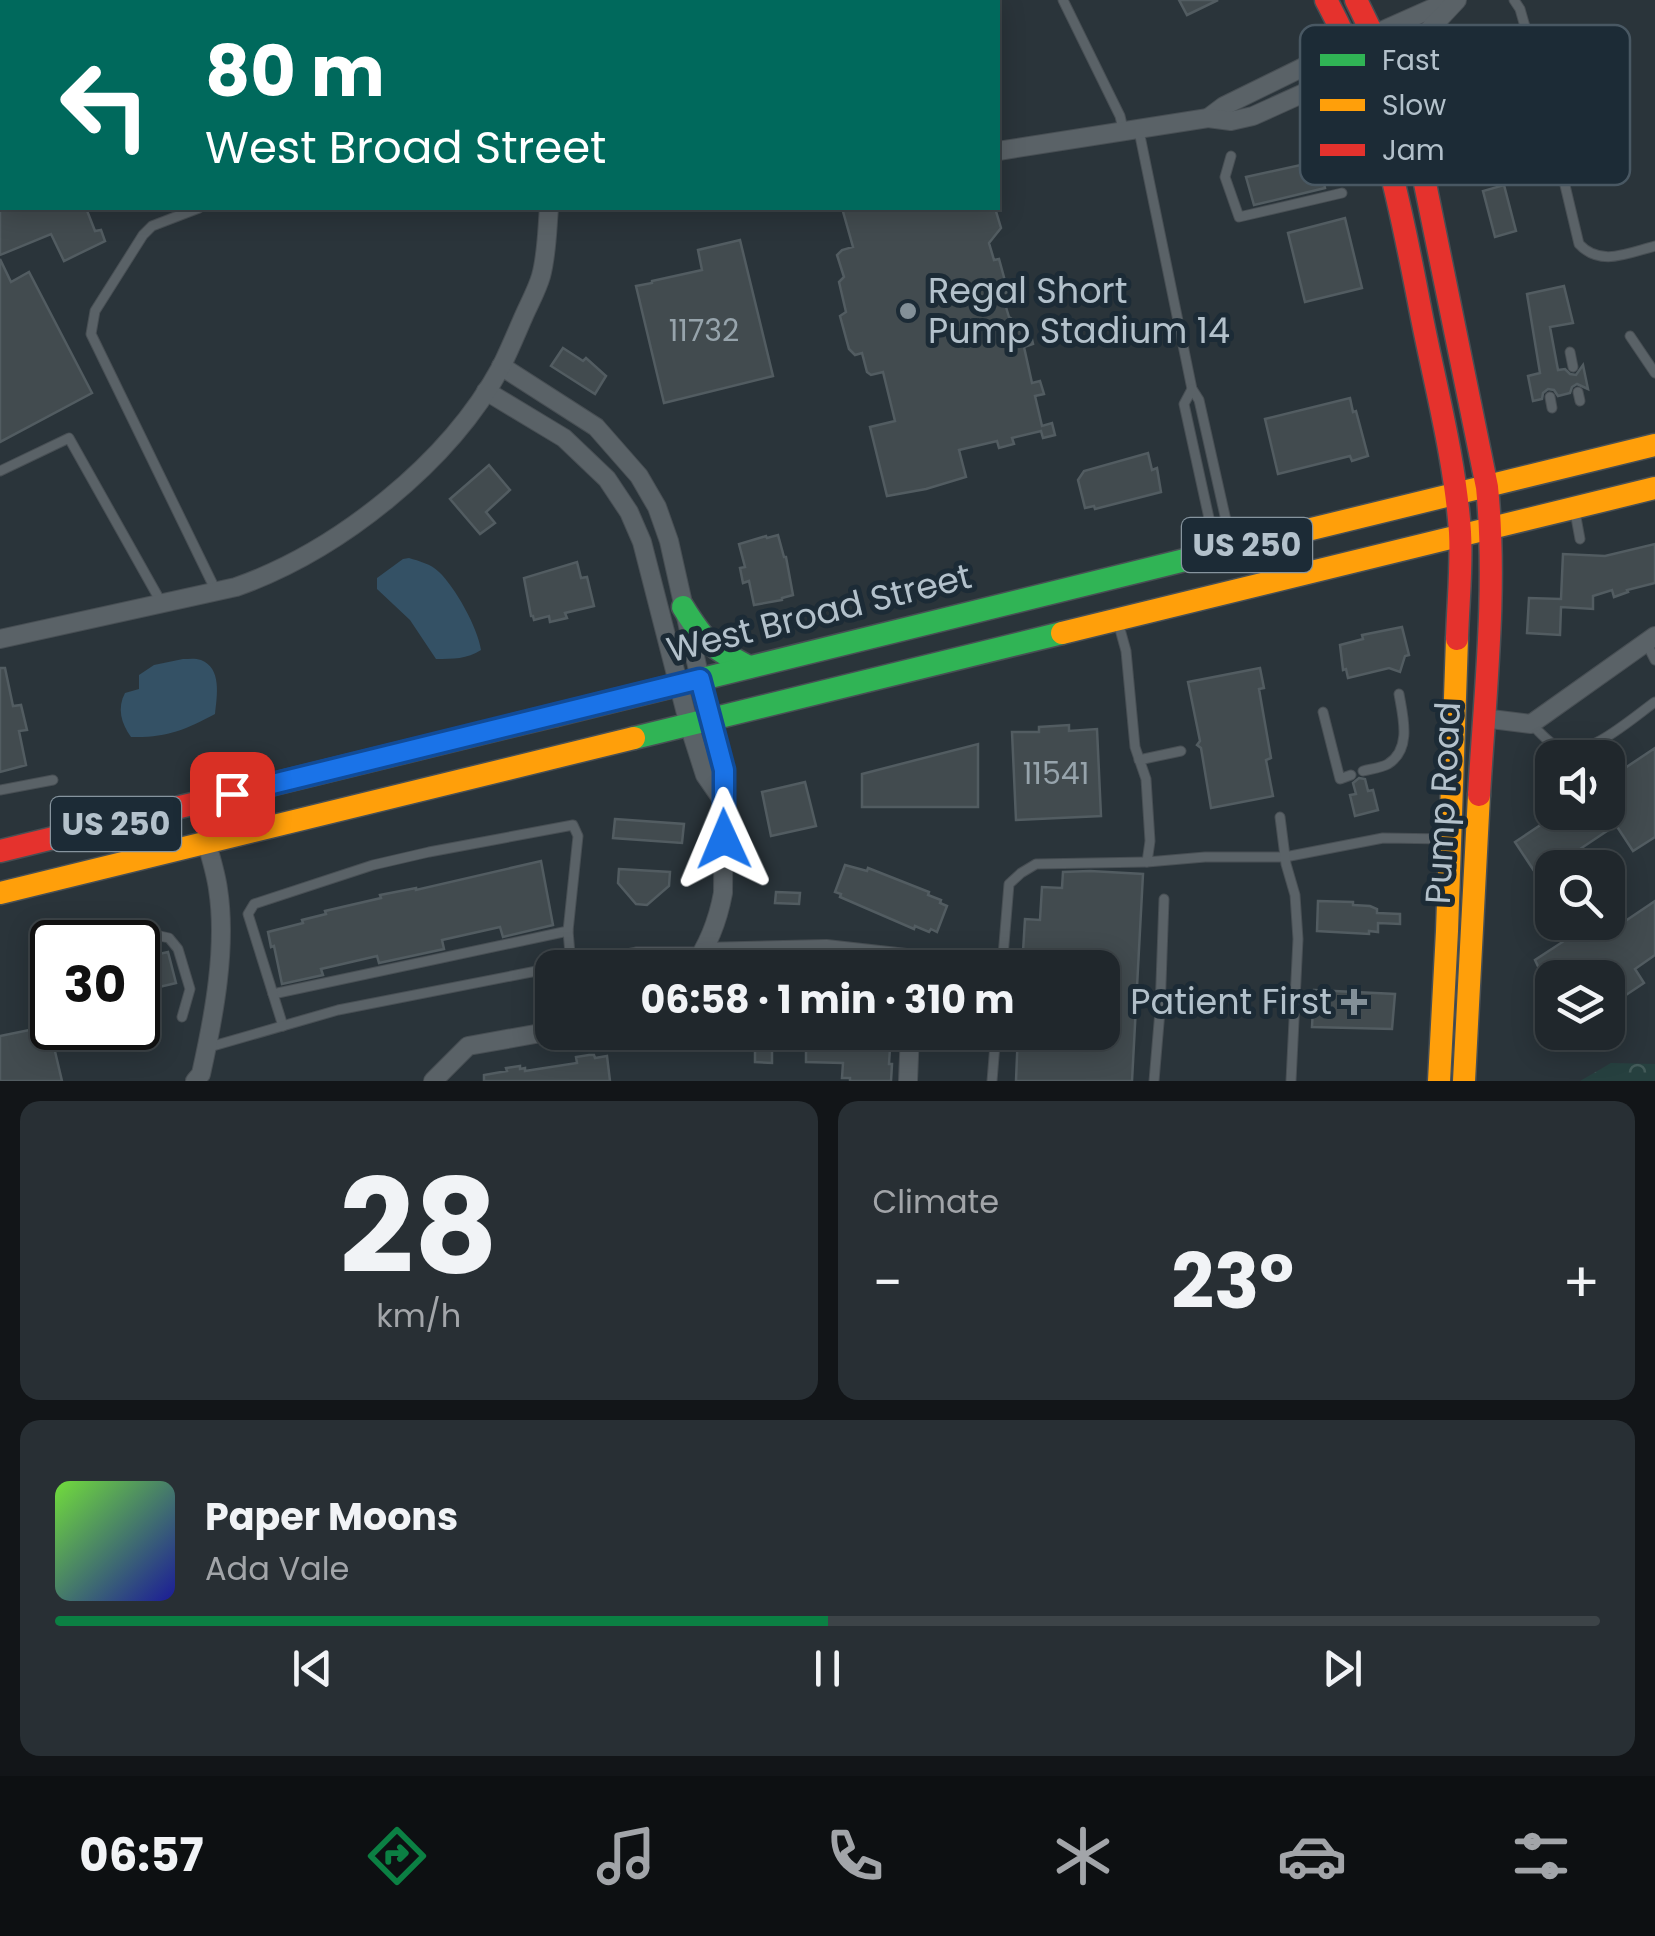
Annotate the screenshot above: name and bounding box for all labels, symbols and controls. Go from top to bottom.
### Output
text: 80 m [205,22,385,121]
legend [1300,25,1630,185]
icon: left [40,40,170,170]
text: Fast [1382,41,1440,80]
text: Slow [1382,86,1446,125]
text: West Broad Street [205,116,607,179]
text: Jam [1382,131,1445,170]
place label: Regal Short Pump Stadium 14 [928,266,1230,355]
marker: Regal Short Pump Stadium 14 [897,300,919,322]
house number: 11732 [669,309,739,352]
road number: US 250 [1182,518,1312,572]
street label: West Broad Street [661,551,976,674]
street label: Pump Road [1413,700,1472,905]
map controls [1535,740,1625,1050]
button: sound [1535,740,1625,830]
pin [190,752,275,837]
house number: 11541 [1023,752,1089,795]
icon: arrive [205,767,260,822]
position arrow [672,787,776,891]
road number: US 250 [51,797,181,851]
button: search [1535,850,1625,940]
speed limit sign: 30 [30,920,160,1050]
button: layers [1535,960,1625,1050]
text: 06:58 · 1 min · 310 m [641,973,1014,1026]
place label: Patient First [1130,977,1332,1026]
marker: Patient First [1341,989,1367,1015]
text: 28 [340,1135,498,1318]
text: Climate [873,1179,999,1224]
text: 23° [1171,1229,1294,1334]
text: − [873,1244,903,1321]
text: + [1562,1244,1600,1321]
text: km/h [376,1293,461,1338]
text: Paper Moons [205,1490,458,1543]
text: Ada Vale [205,1546,349,1591]
icon: previous [285,1641,340,1696]
icon: pause [800,1641,855,1696]
icon: next [1315,1641,1370,1696]
icon: directions [362,1821,432,1891]
icon: music [591,1821,661,1891]
icon: phone [820,1821,890,1891]
icon: climate [1048,1821,1118,1891]
icon: car [1277,1821,1347,1891]
icon: filters [1506,1821,1576,1891]
text: 06:57 [79,1824,203,1887]

